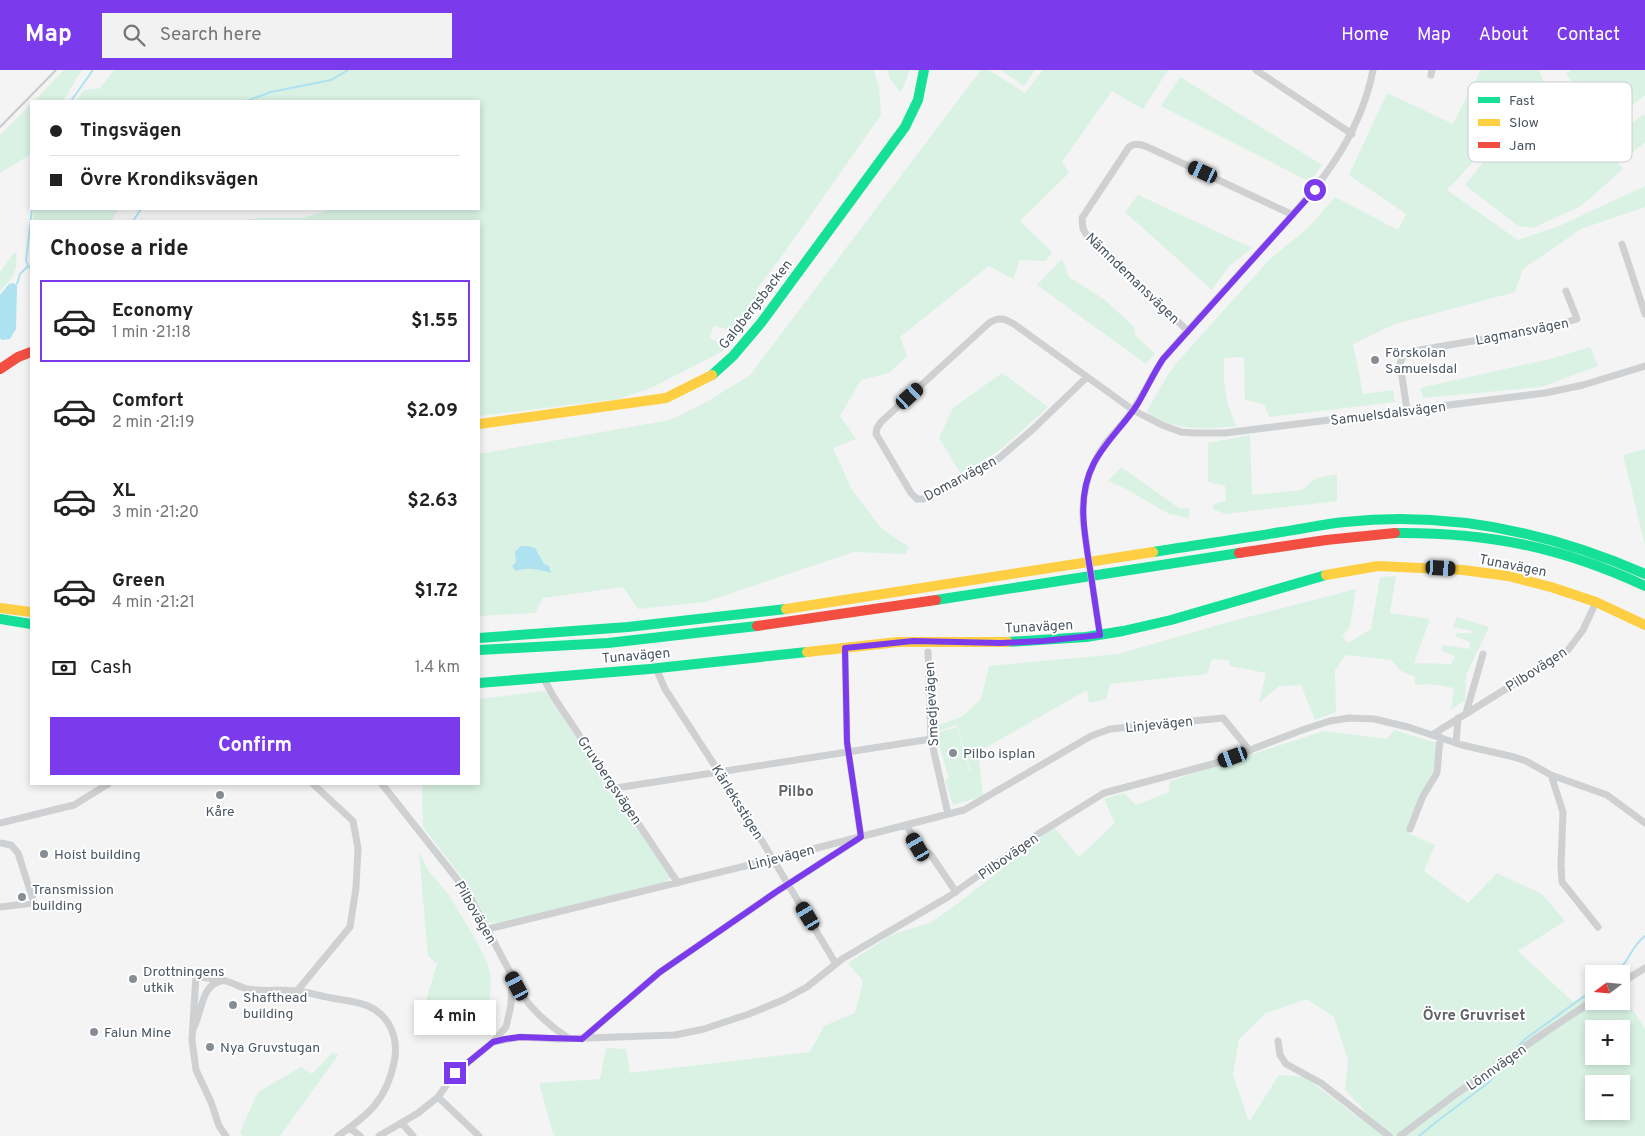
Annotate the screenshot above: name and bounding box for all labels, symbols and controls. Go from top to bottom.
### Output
search box [102,13,452,58]
text: Map [25,20,72,50]
icon: search [120,21,148,49]
text: Search here [160,23,261,47]
text: Home [1341,24,1389,47]
text: Map [1417,24,1451,47]
text: About [1479,24,1528,47]
text: Contact [1556,24,1620,47]
legend [1468,82,1632,162]
text: Fast [1509,93,1535,110]
text: Slow [1509,115,1539,132]
text: Tingsvägen [80,119,182,143]
text: Jam [1509,138,1536,155]
car [1186,159,1219,185]
text: Övre Krondiksvägen [80,168,259,192]
route start [1304,179,1326,201]
street label: Nämndemansvägen [1082,230,1182,328]
text: Choose a ride [50,236,188,263]
street label: Galgbergsbacken [716,257,796,353]
icon: car [52,299,97,344]
text: Economy [112,299,193,323]
text: $1.55 [411,309,458,333]
street label: Lagmansvägen [1474,315,1570,350]
text: 1 min · 21:18 [112,323,191,343]
place label: Förskolan Samuelsdal [1385,345,1457,378]
marker: Förskolan Samuelsdal [1369,354,1381,366]
car [893,380,926,412]
icon: car [52,389,97,434]
text: Comfort [112,389,184,413]
text: $2.09 [406,399,458,423]
street label: Samuelsdalsvägen [1330,399,1447,430]
text: 2 min · 21:19 [112,413,195,433]
street label: Domarvägen [921,453,1000,506]
icon: car [52,479,97,524]
text: XL [112,479,135,503]
text: $2.63 [407,489,458,513]
text: 3 min · 21:20 [112,503,199,523]
street label: Tunavägen [1477,552,1548,581]
car [1425,560,1456,576]
icon: car [52,569,97,614]
text: Green [112,569,165,593]
text: $1.72 [414,579,458,603]
text: 4 min · 21:21 [112,593,195,613]
street label: Tunavägen [1004,617,1074,638]
street label: Pilbovägen [1503,644,1571,696]
street label: Tunavägen [601,645,671,668]
icon: cash [50,654,78,682]
text: Cash [90,656,132,680]
text: 1.4 km [415,658,460,678]
street label: Smedjevägen [922,661,943,747]
street label: Linjevägen [1124,713,1194,738]
button: Confirm [50,717,460,775]
street label: Gruvbergsvägen [573,733,645,828]
car [1216,745,1249,769]
place label: Pilbo isplan [963,746,1035,763]
marker: Pilbo isplan [947,747,959,759]
street label: Kärleksstigen [707,762,766,843]
district label: Pilbo [778,783,814,802]
marker: Kåre [214,789,226,801]
place label: Kåre [205,804,235,821]
car [904,830,931,864]
street label: Pilbovägen [976,830,1042,884]
street label: Linjevägen [746,842,816,875]
place label: Hoist building [54,847,141,864]
marker: Hoist building [38,848,50,860]
street label: Pilbovägen [450,878,499,947]
place label: Transmission building [32,882,114,915]
marker: Transmission building [16,891,28,903]
car [793,899,822,933]
place label: Drottningens utkik [143,964,225,997]
north arrow [1585,965,1630,1010]
map controls [1585,965,1630,1120]
car [503,969,530,1003]
marker: Drottningens utkik [127,973,139,985]
place label: Shafthead building [243,990,307,1023]
marker: Shafthead building [227,999,239,1011]
callout: 4 min [414,1000,496,1036]
district label: Övre Gruvriset [1423,1005,1525,1026]
text: 4 min [434,1007,476,1027]
button: + [1585,1020,1630,1065]
place label: Falun Mine [104,1025,171,1042]
marker: Falun Mine [88,1026,100,1038]
place label: Nya Gruvstugan [220,1040,320,1057]
marker: Nya Gruvstugan [204,1041,216,1053]
street label: Lönnvägen [1464,1041,1530,1095]
route end [444,1062,466,1084]
button: − [1585,1075,1630,1120]

